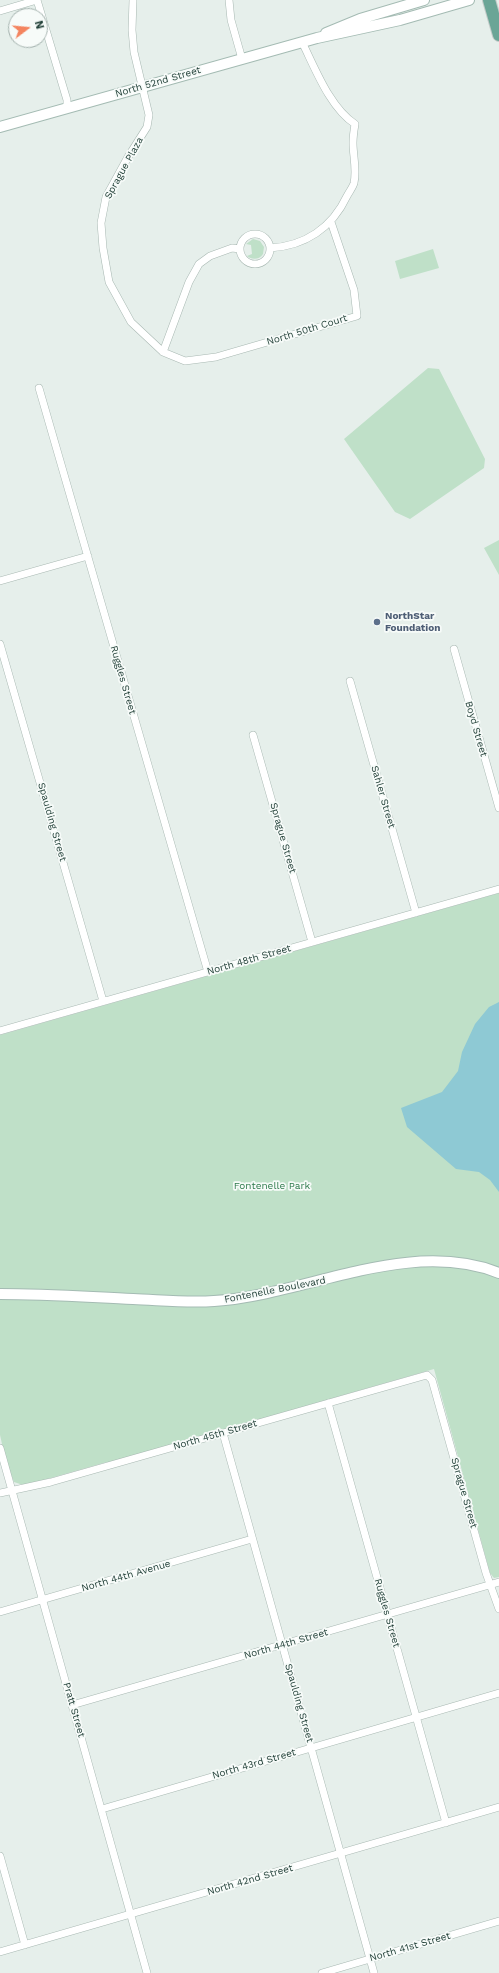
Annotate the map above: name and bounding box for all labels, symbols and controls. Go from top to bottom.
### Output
north arrow [8,8,48,48]
text: N [32,19,46,31]
street label: North 52nd Street [114,64,202,100]
street label: Sprague Plaza [102,135,146,201]
street label: North 50th Court [265,312,349,348]
place label: NorthStar Foundation [385,610,440,634]
marker: NorthStar Foundation [372,617,382,627]
street label: Ruggles Street [107,644,139,716]
street label: Boyd Street [462,700,490,758]
street label: Sahler Street [368,764,398,830]
street label: Spaulding Street [35,781,69,863]
street label: Sprague Street [267,801,299,875]
street label: North 48th Street [206,942,292,978]
park label: Fontenelle Park [234,1180,310,1192]
street label: Fontenelle Boulevard [223,1274,327,1306]
street label: North 45th Street [172,1417,258,1453]
street label: Sprague Street [448,1456,480,1530]
street label: North 44th Avenue [80,1558,172,1594]
street label: Ruggles Street [371,1577,403,1649]
street label: North 44th Street [243,1626,329,1662]
street label: Spaulding Street [282,1662,316,1744]
street label: Pratt Street [60,1681,88,1739]
street label: North 43rd Street [211,1746,297,1782]
street label: North 42nd Street [206,1862,294,1898]
street label: North 41st Street [368,1930,452,1964]

